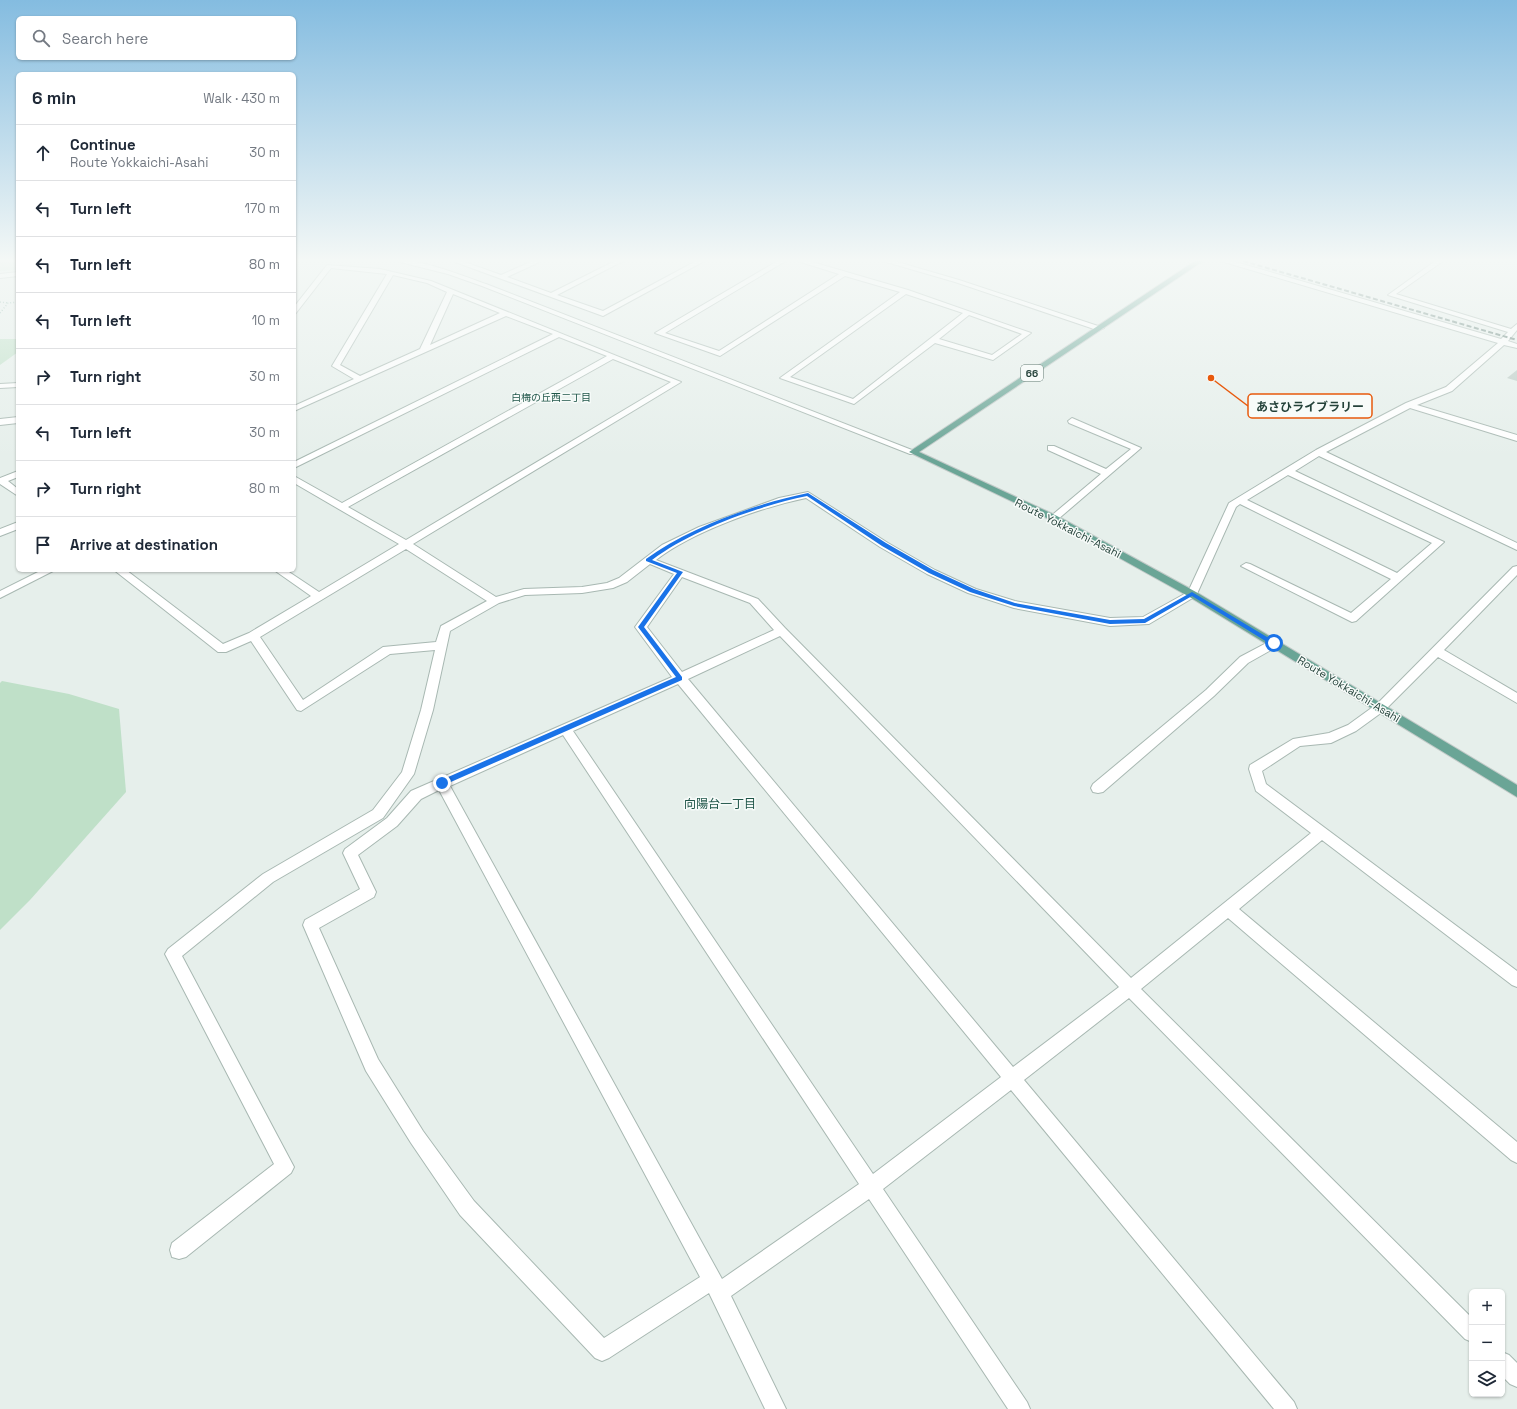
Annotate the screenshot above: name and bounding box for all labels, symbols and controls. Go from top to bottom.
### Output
search box [16,16,296,60]
icon: search [30,27,52,49]
text: Search here [62,29,148,48]
text: 6 min [32,87,76,109]
text: Walk · 430 m [203,90,280,107]
text: Continue [70,135,136,154]
icon: ahead [32,142,54,164]
text: 30 m [249,144,280,161]
text: Route Yokkaichi-Asahi [70,154,208,171]
icon: left [32,198,54,220]
text: Turn left [70,199,132,218]
text: 170 m [244,200,280,217]
icon: left [32,254,54,276]
text: Turn left [70,255,132,274]
text: 80 m [249,256,280,273]
icon: left [32,310,54,332]
text: Turn left [70,311,132,330]
text: 10 m [252,312,280,329]
road number: 66 [1021,365,1043,381]
icon: right [32,366,54,388]
text: Turn right [70,367,141,386]
text: 30 m [249,368,280,385]
district label: 白梅の丘西二丁目 [511,391,591,404]
callout: あさひライブラリー [1248,394,1372,418]
text: あさひライブラリー [1256,399,1364,415]
icon: left [32,422,54,444]
text: Turn left [70,423,132,442]
text: 30 m [249,424,280,441]
icon: right [32,478,54,500]
text: Turn right [70,479,141,498]
text: 80 m [249,480,280,497]
street label: Route Yokkaichi-Asahi [1013,495,1124,561]
icon: arrive [32,534,54,556]
text: Arrive at destination [70,535,218,554]
route start [1265,634,1283,652]
street label: Route Yokkaichi-Asahi [1295,653,1403,725]
route end [433,774,451,792]
district label: 向陽台一丁目 [684,796,756,812]
map controls [1469,1289,1505,1397]
button: + [1469,1289,1505,1325]
button: − [1469,1325,1505,1361]
button: layers [1469,1361,1505,1397]

